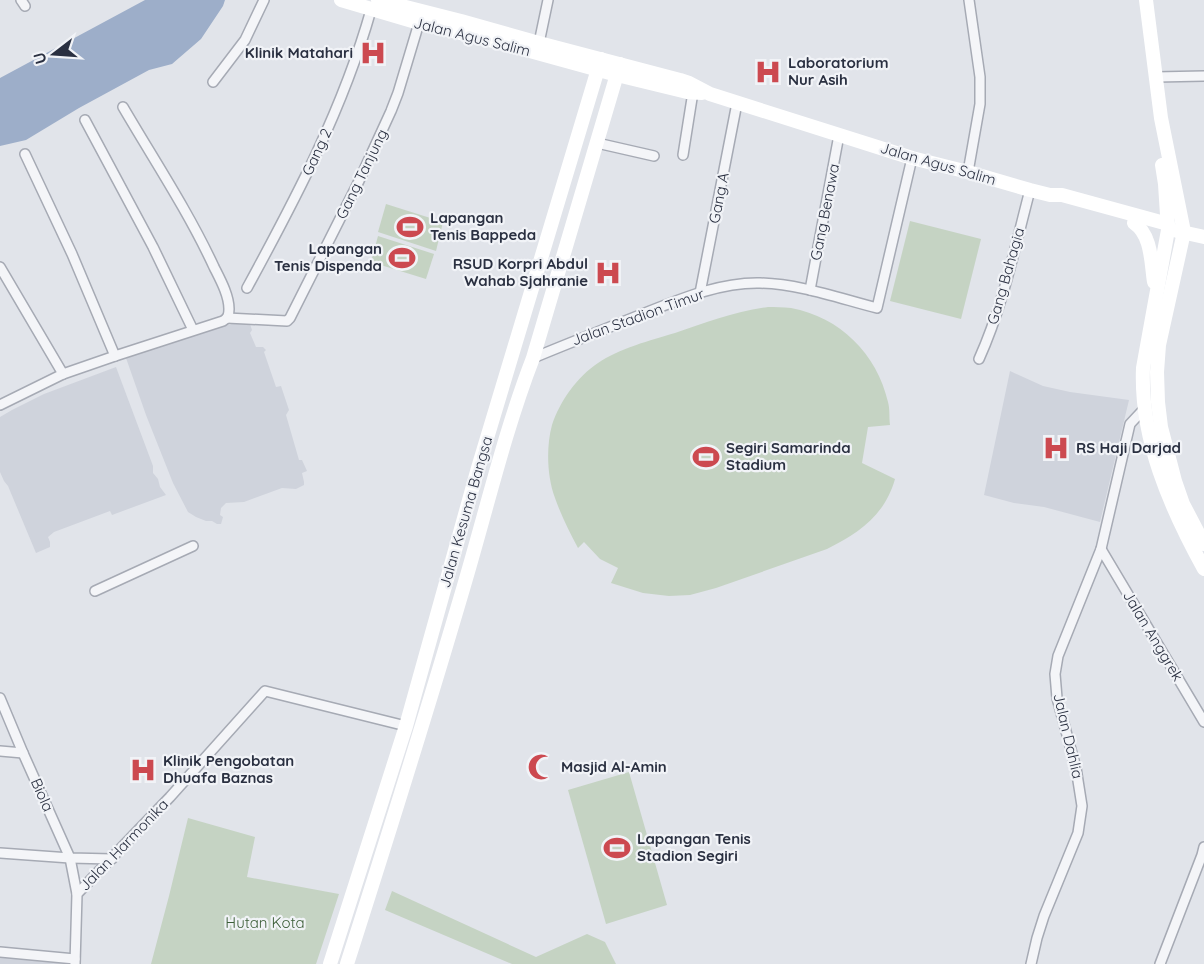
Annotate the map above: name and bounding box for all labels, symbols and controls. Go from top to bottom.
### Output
street label: Jalan Agus Salim [412,13,532,60]
north arrow [24,24,84,84]
hospital icon: Klinik Matahari [358,38,388,68]
place label: Klinik Matahari [245,43,353,62]
text: U [28,50,51,67]
place label: Laboratorium Nur Asih [788,53,889,89]
hospital icon: Laboratorium Nur Asih [753,57,783,87]
street label: Gang 2 [297,125,336,179]
street label: Gang Tanjung [332,126,392,222]
street label: Jalan Agus Salim [878,138,998,189]
street label: Gang Benawa [806,162,843,262]
street label: Gang A [704,171,733,225]
place label: Lapangan Tenis Bappeda [430,208,536,244]
sports icon: Lapangan Tenis Bappeda [395,212,425,242]
street label: Gang Bahagia [983,225,1028,327]
place label: Lapangan Tenis Dispenda [274,239,382,275]
sports icon: Lapangan Tenis Dispenda [387,243,417,273]
place label: RSUD Korpri Abdul Wahab Sjahranie [453,254,588,290]
hospital icon: RSUD Korpri Abdul Wahab Sjahranie [593,258,623,288]
street label: Jalan Stadion Timur [569,284,707,349]
hospital icon: RS Haji Darjad [1041,433,1071,463]
street label: Jalan Kesuma Bangsa [435,434,496,590]
place label: Segiri Samarinda Stadium [726,438,851,474]
place label: RS Haji Darjad [1076,438,1181,457]
sports icon: Segiri Samarinda Stadium [691,442,721,472]
street label: Jalan Anggrek [1119,587,1188,684]
street label: Jalan Dahlia [1049,691,1088,780]
place label: Klinik Pengobatan Dhuafa Baznas [163,751,294,787]
mosque icon: Masjid Al-Amin [526,752,556,782]
hospital icon: Klinik Pengobatan Dhuafa Baznas [128,755,158,785]
place label: Masjid Al-Amin [561,757,667,776]
street label: Biola [27,775,58,814]
street label: Jalan Harmonika [75,795,172,895]
place label: Lapangan Tenis Stadion Segiri [637,829,751,865]
sports icon: Lapangan Tenis Stadion Segiri [602,833,632,863]
park label: Hutan Kota [225,913,305,932]

